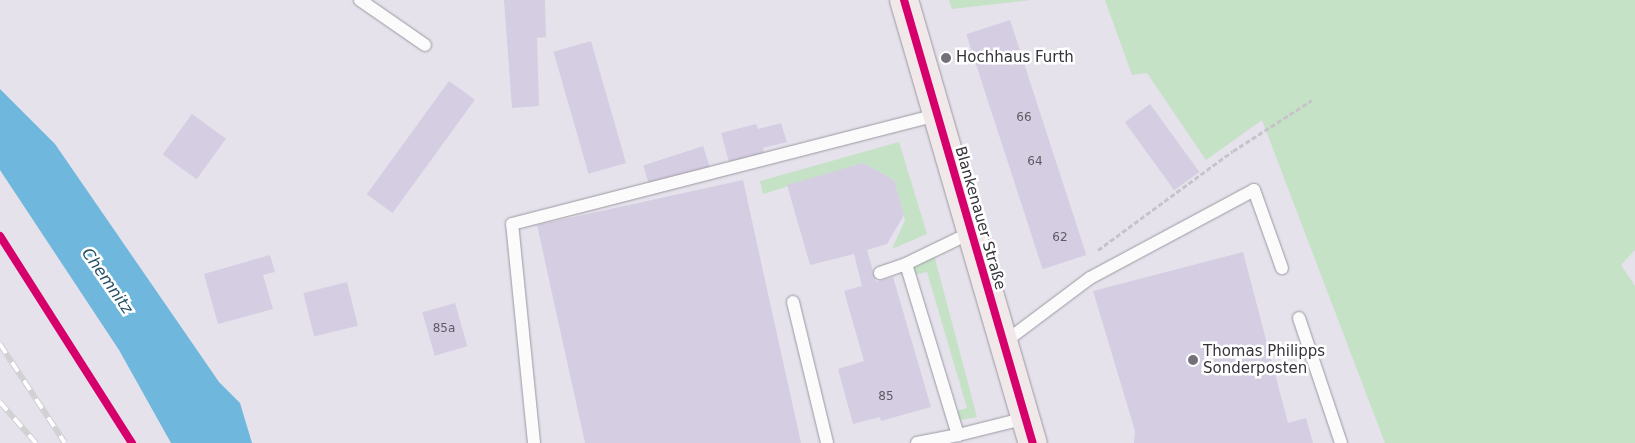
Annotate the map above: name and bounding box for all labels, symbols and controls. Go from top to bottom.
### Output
place label: Hochhaus Furth [956,49,1074,67]
marker: Hochhaus Furth [940,52,952,64]
house number: 66 [1016,111,1032,125]
street label: Blankenauer Straße [951,144,1009,292]
house number: 64 [1027,155,1043,169]
house number: 62 [1052,231,1068,245]
water label: Chemnitz [77,244,137,318]
house number: 85a [433,322,455,336]
place label: Thomas Philipps Sonderposten [1203,342,1325,377]
marker: Thomas Philipps Sonderposten [1187,354,1199,366]
house number: 85 [878,390,894,404]

